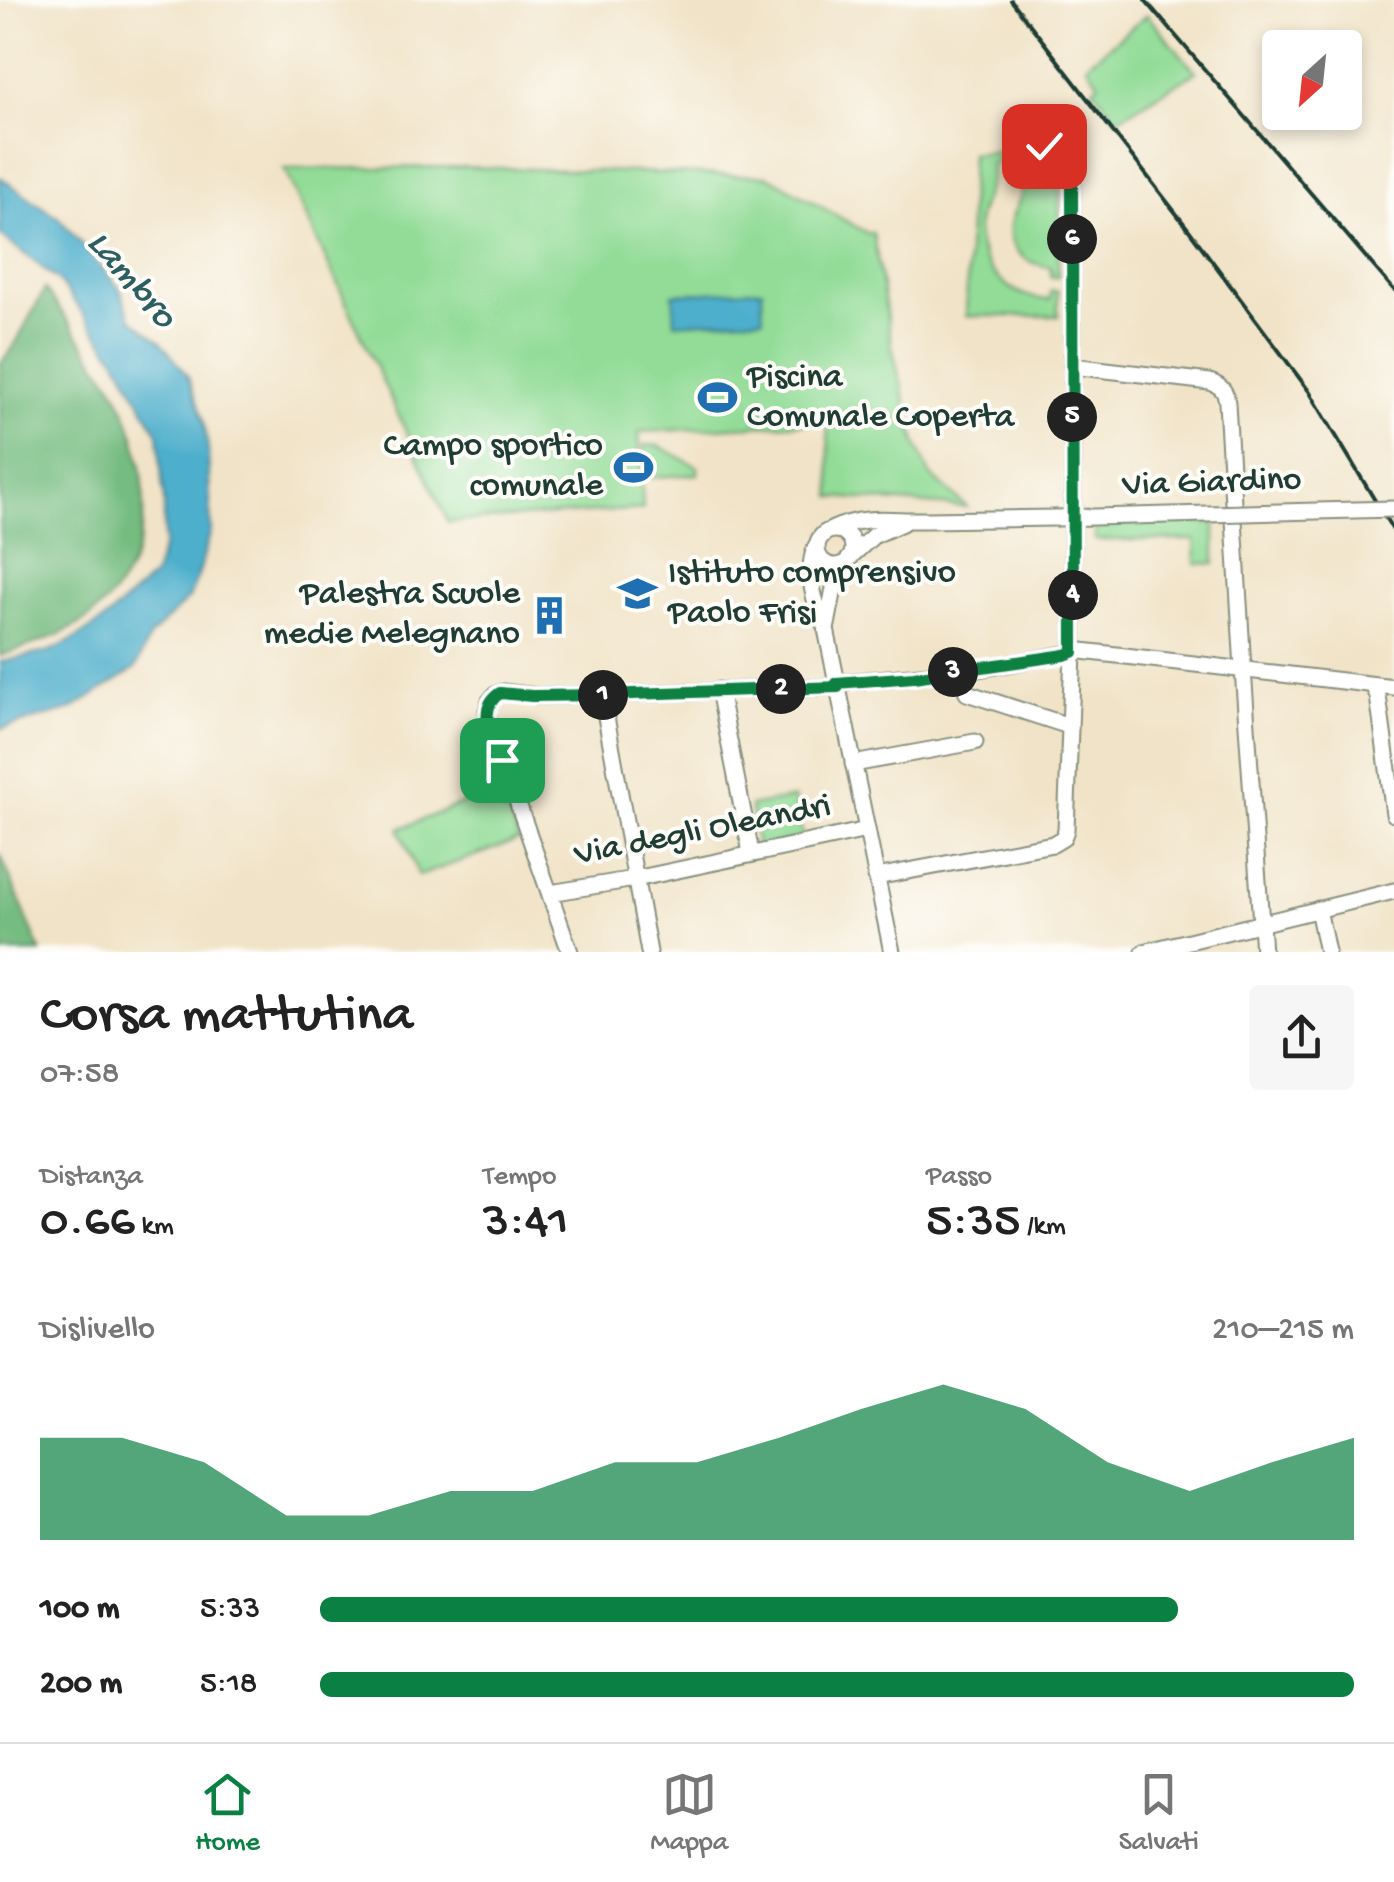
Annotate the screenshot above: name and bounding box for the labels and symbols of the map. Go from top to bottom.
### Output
north arrow [1262,30,1362,130]
pin [1002,104,1087,189]
pin: 6 [1047,214,1097,264]
water label: Lambro [76,223,185,340]
place label: Piscina Comunale Coperta [746,358,1016,439]
sports icon: Piscina Comunale Coperta [696,377,738,419]
pin: 5 [1047,392,1097,442]
place label: Campo sportico comunale [383,427,604,508]
sports icon: Campo sportico comunale [612,446,654,488]
street label: Via Giardino [1121,460,1302,508]
place label: Istituto comprensivo Paolo Frisi [667,554,956,635]
pin: 4 [1048,570,1098,620]
school or university icon: Istituto comprensivo Paolo Frisi [617,573,659,615]
place label: Palestra Scuole medie Melegnano [264,575,521,656]
building icon: Palestra Scuole medie Melegnano [529,594,571,636]
pin: 3 [928,647,978,697]
pin: 2 [756,664,806,714]
pin: 1 [578,670,628,720]
pin [460,718,545,803]
street label: Via degli Oleandri [570,787,835,877]

